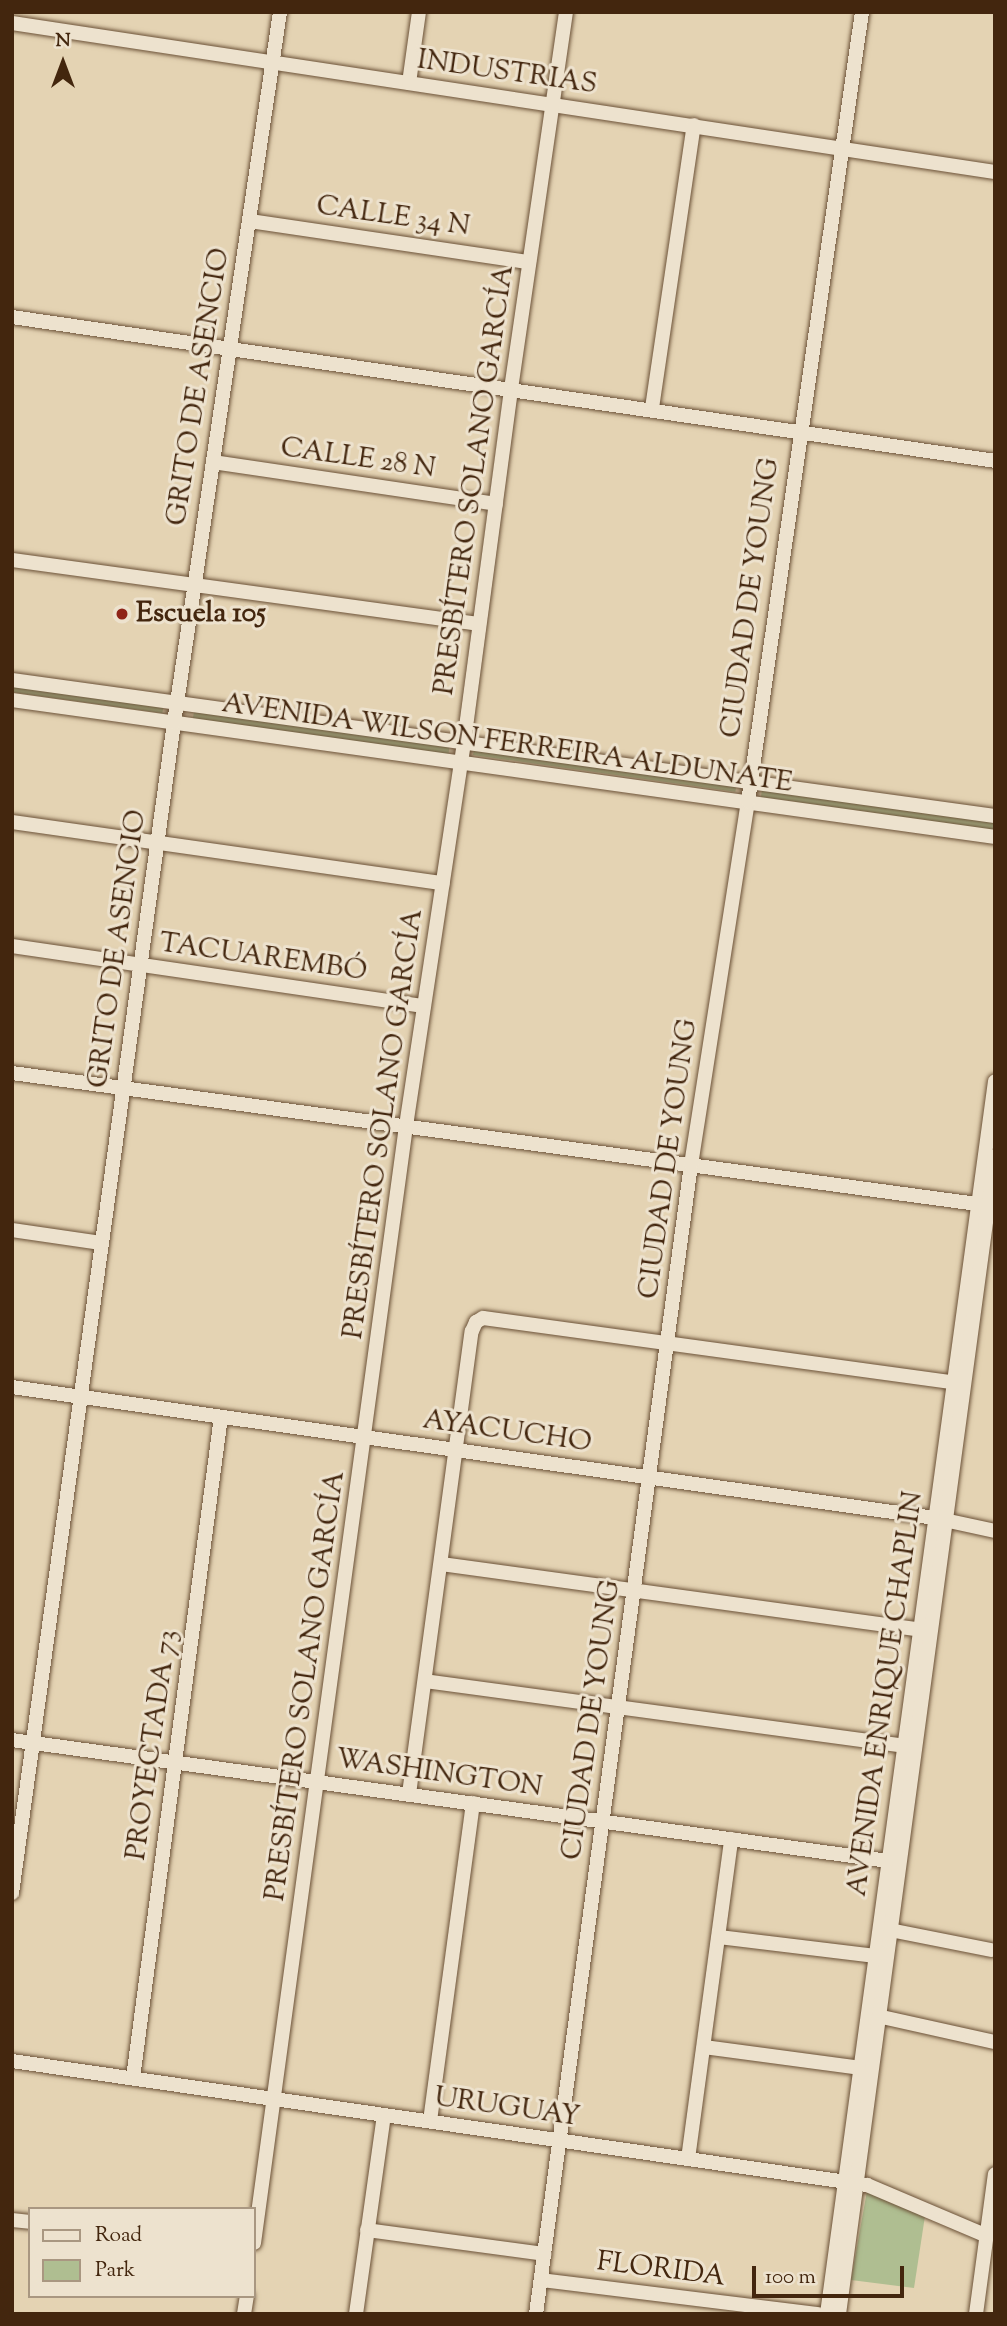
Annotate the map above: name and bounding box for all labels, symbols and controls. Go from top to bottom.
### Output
north arrow [28,28,98,98]
text: N [55,28,71,55]
street label: INDUSTRIAS [415,44,599,102]
street label: CALLE 34 N [314,190,472,244]
street label: GRITO DE ASENCIO [160,246,238,528]
street label: PRESBÍTERO SOLANO GARCÍA [428,263,522,697]
street label: CALLE 28 N [278,431,438,487]
street label: CIUDAD DE YOUNG [715,456,787,740]
place label: Escuela 105 [136,597,266,631]
marker: Escuela 105 [114,606,130,622]
street label: AVENIDA WILSON FERREIRA ALDUNATE [220,687,794,801]
street label: GRITO DE ASENCIO [82,808,154,1090]
street label: PRESBÍTERO SOLANO GARCÍA [337,907,431,1341]
street label: TACUAREMBÓ [157,927,369,989]
street label: CIUDAD DE YOUNG [633,1017,705,1301]
street label: AYACUCHO [420,1404,594,1460]
street label: PRESBÍTERO SOLANO GARCÍA [259,1469,353,1903]
street label: AVENIDA ENRIQUE CHAPLIN [841,1489,931,1899]
street label: CIUDAD DE YOUNG [556,1578,628,1862]
street label: PROYECTADA 73 [120,1628,186,1862]
street label: WASHINGTON [334,1743,544,1805]
street label: URUGUAY [432,2081,582,2135]
legend [28,2207,256,2298]
text: Road [95,2221,142,2251]
street label: FLORIDA [595,2245,727,2295]
scale bar [755,2252,907,2296]
text: Park [95,2256,135,2286]
text: 100 m [765,2263,816,2293]

